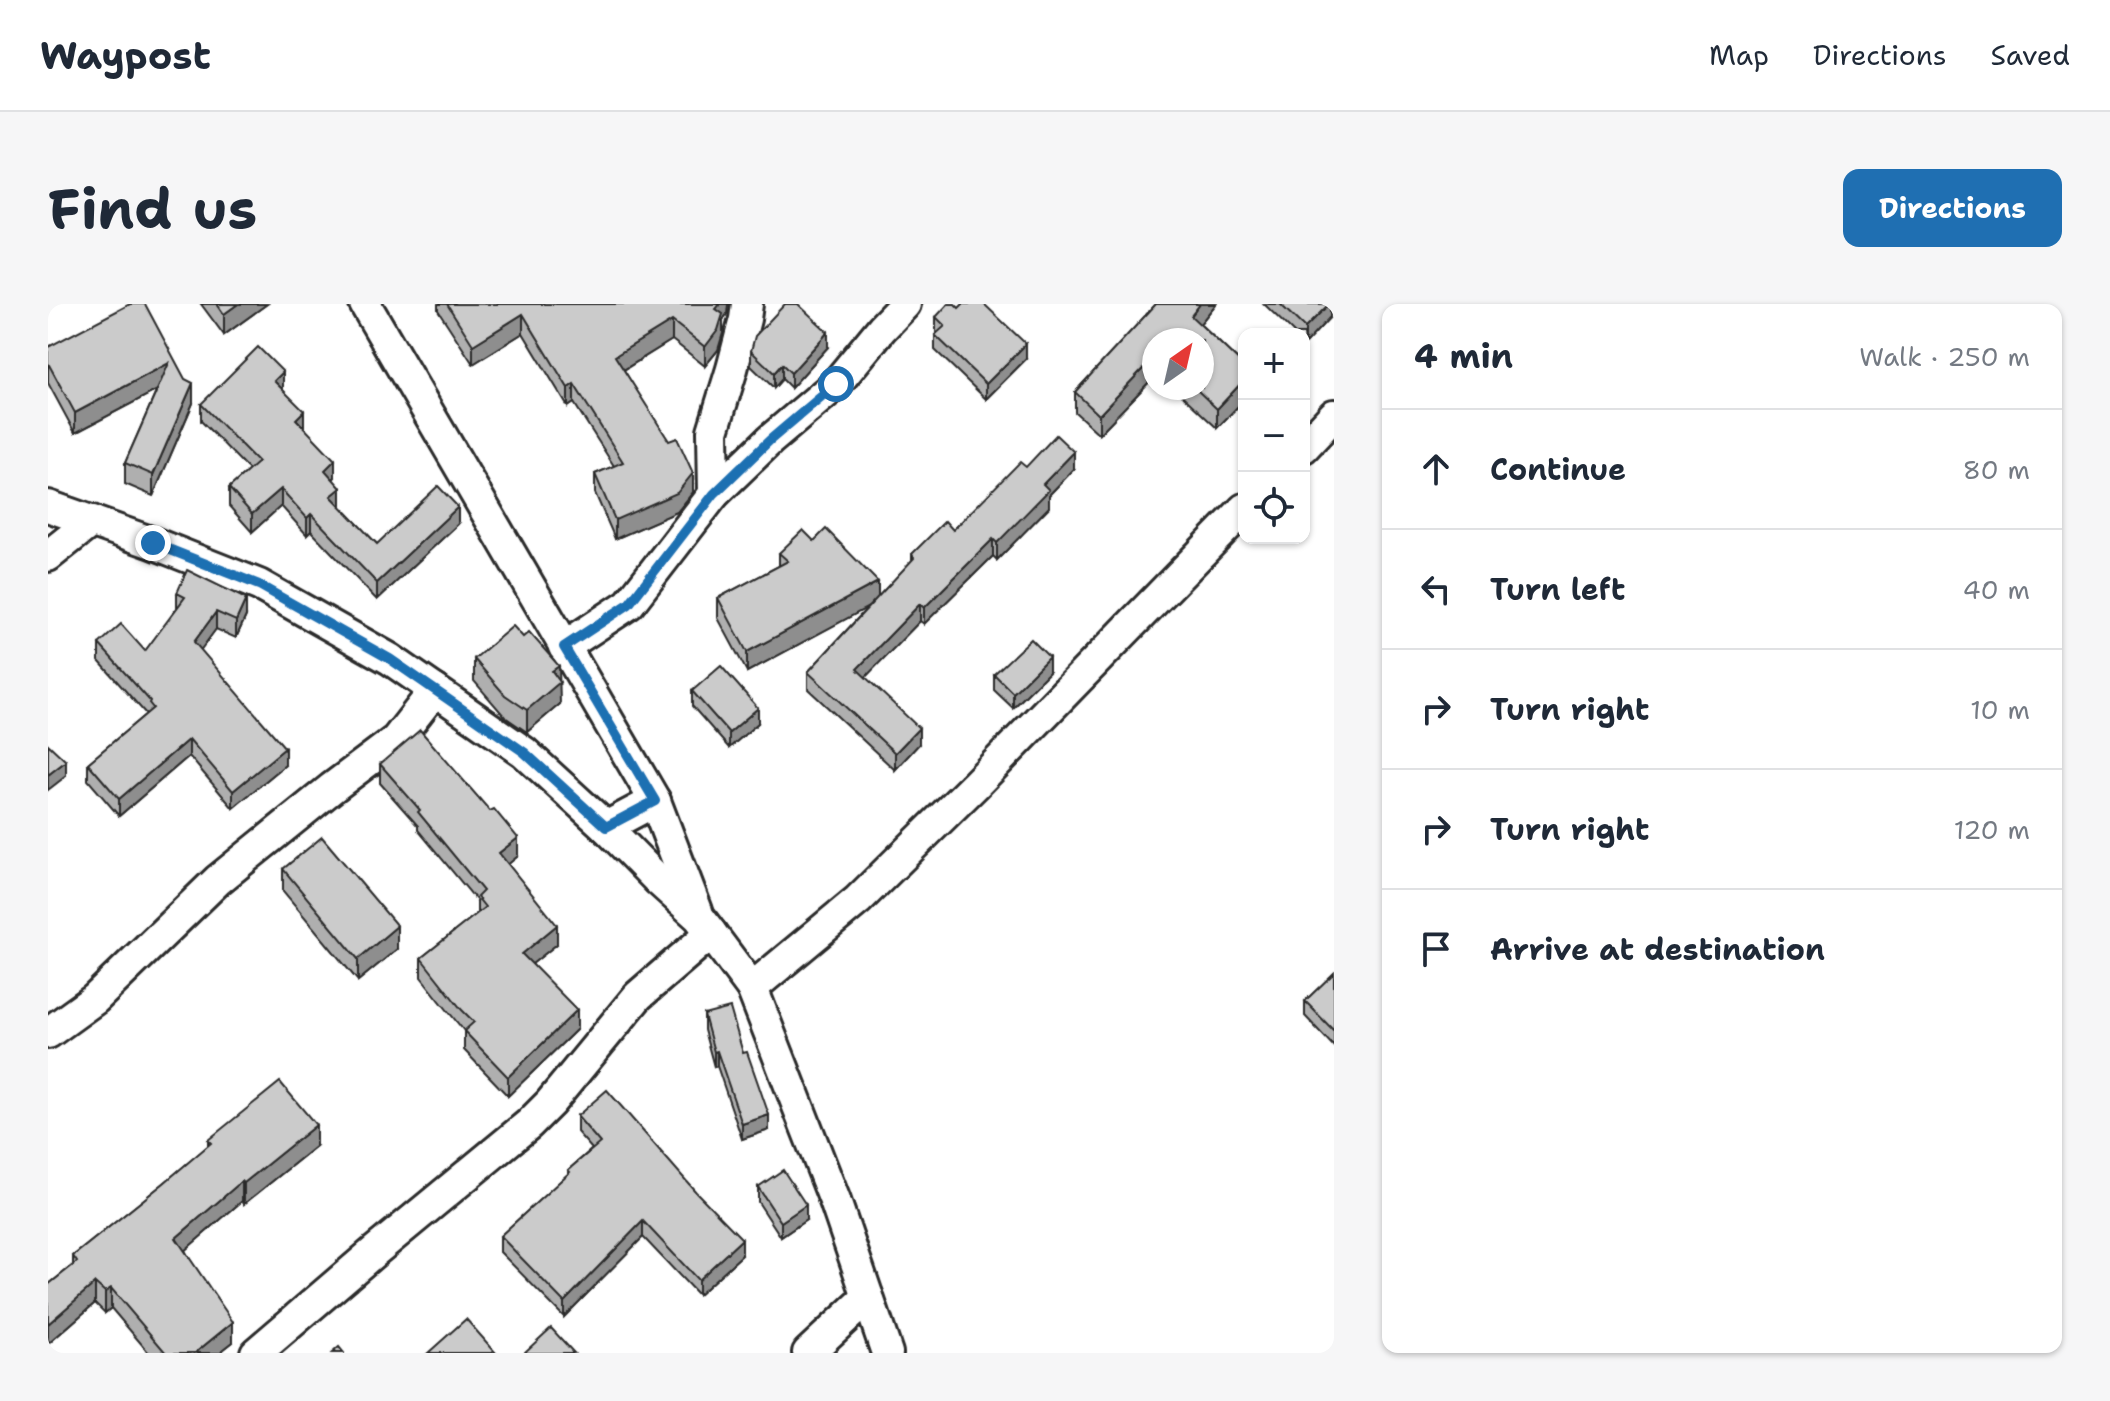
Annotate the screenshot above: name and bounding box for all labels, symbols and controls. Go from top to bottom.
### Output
text: Waypost [40,30,211,81]
text: Map [1709,36,1769,74]
text: Directions [1813,36,1947,74]
text: Saved [1991,36,2070,74]
button: Directions [1843,169,2062,247]
text: Find us [48,171,257,246]
north arrow [1142,328,1214,400]
map controls [1238,328,1310,544]
button: + [1238,328,1310,400]
text: 4 min [1414,333,1513,379]
text: Walk · 250 m [1859,339,2030,374]
route start [818,366,854,402]
button: − [1238,400,1310,472]
icon: ahead [1414,447,1458,491]
text: Continue [1490,449,1626,490]
text: 80 m [1963,452,2030,487]
button: locate [1238,472,1310,544]
route end [135,525,171,561]
icon: left [1414,567,1458,611]
text: Turn left [1490,569,1625,610]
text: 40 m [1963,572,2030,607]
icon: right [1414,687,1458,731]
text: Turn right [1490,689,1649,730]
text: 10 m [1970,692,2030,727]
icon: right [1414,807,1458,851]
text: Turn right [1490,809,1649,850]
text: 120 m [1954,812,2030,847]
icon: arrive [1414,927,1458,971]
text: Arrive at destination [1490,929,1825,970]

